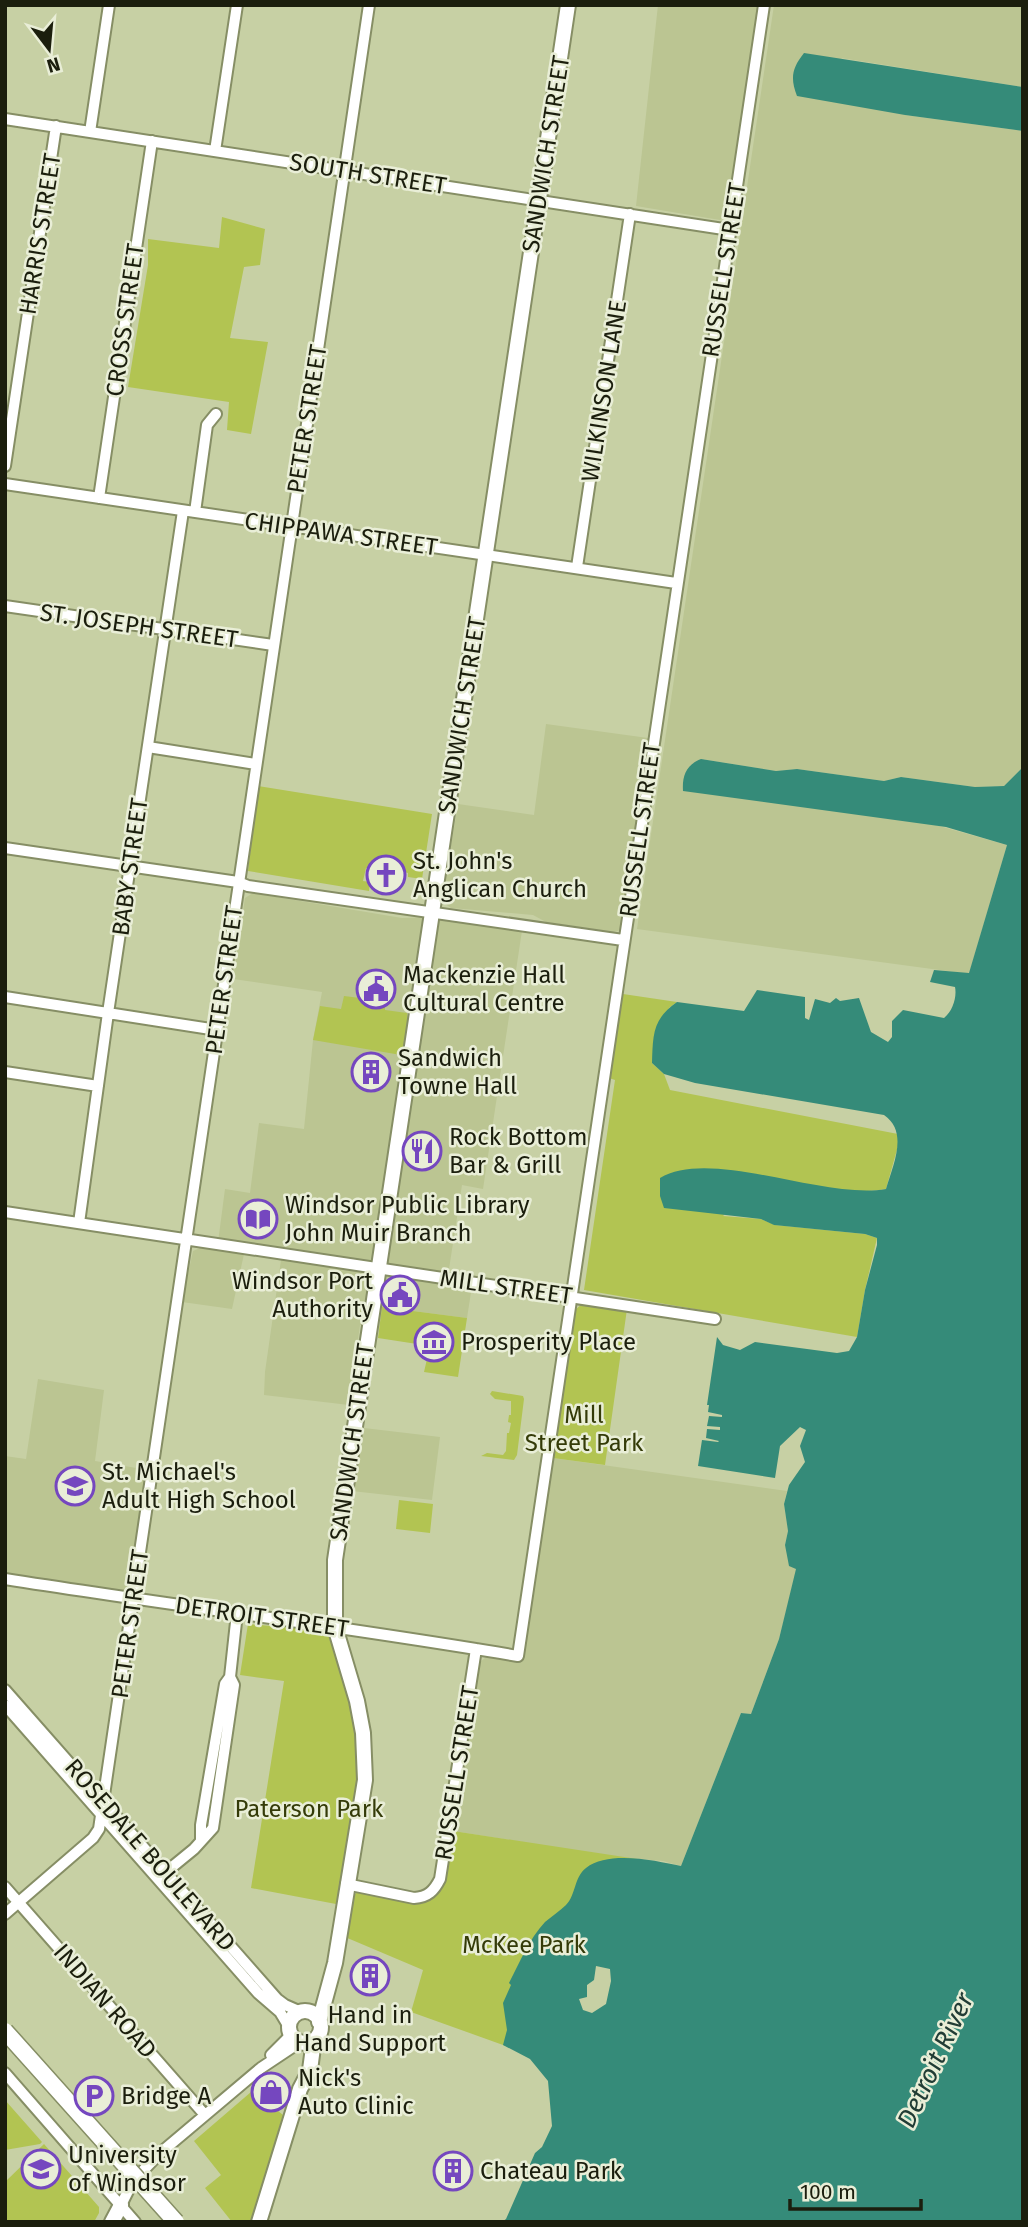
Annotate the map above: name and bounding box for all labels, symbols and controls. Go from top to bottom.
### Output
north arrow [14,14,84,84]
text: N [44,52,63,78]
street label: SANDWICH STREET [517,53,575,255]
street label: SOUTH STREET [288,148,449,200]
street label: HARRIS STREET [13,151,67,317]
street label: RUSSELL STREET [696,180,752,359]
street label: CROSS STREET [100,241,150,398]
street label: WILKINSON LANE [576,298,632,484]
street label: PETER STREET [281,342,333,496]
street label: CHIPPAWA STREET [243,507,440,561]
street label: ST. JOSEPH STREET [38,598,240,654]
street label: SANDWICH STREET [433,614,491,816]
street label: RUSSELL STREET [614,740,666,919]
street label: BABY STREET [106,795,154,938]
place label: St. John's Anglican Church [413,847,587,903]
church icon: St. John's Anglican Church [365,854,407,896]
street label: PETER STREET [200,903,248,1056]
place label: Mackenzie Hall Cultural Centre [403,961,565,1017]
public building icon: Mackenzie Hall Cultural Centre [355,968,397,1010]
place label: Sandwich Towne Hall [398,1044,517,1100]
building icon: Sandwich Towne Hall [350,1051,392,1093]
place label: Rock Bottom Bar & Grill [449,1123,587,1179]
restaurant icon: Rock Bottom Bar & Grill [401,1130,443,1172]
place label: Windsor Public Library John Muir Branch [285,1191,530,1247]
library icon: Windsor Public Library John Muir Branch [237,1198,279,1240]
street label: MILL STREET [438,1264,575,1310]
place label: Windsor Port Authority [232,1267,373,1323]
public building icon: Windsor Port Authority [379,1274,421,1316]
museum icon: Prosperity Place [413,1321,455,1363]
place label: Prosperity Place [461,1328,636,1356]
street label: SANDWICH STREET [324,1341,380,1543]
park label: Mill Street Park [525,1401,644,1457]
place label: St. Michael's Adult High School [102,1458,296,1514]
school or university icon: St. Michael's Adult High School [54,1465,96,1507]
street label: PETER STREET [106,1547,154,1700]
street label: DETROIT STREET [173,1591,351,1643]
street label: RUSSELL STREET [429,1683,485,1862]
street label: ROSEDALE BOULEVARD [59,1753,241,1957]
park label: Paterson Park [235,1795,384,1823]
park label: McKee Park [462,1931,587,1959]
street label: INDIAN ROAD [48,1938,162,2064]
building icon: Hand in Hand Support [349,1955,391,1997]
water label: Detroit River [891,1987,981,2133]
place label: Hand in Hand Support [294,2001,446,2057]
place label: Nick's Auto Clinic [298,2064,414,2120]
shop icon: Nick's Auto Clinic [250,2071,292,2113]
parking icon: Bridge A [73,2075,115,2117]
place label: Bridge A [121,2082,212,2110]
place label: University of Windsor [68,2141,187,2197]
school or university icon: University of Windsor [20,2148,62,2190]
building icon: Chateau Park [432,2150,474,2192]
place label: Chateau Park [480,2157,623,2185]
scale bar [790,2168,921,2212]
text: 100 m [800,2179,856,2205]

